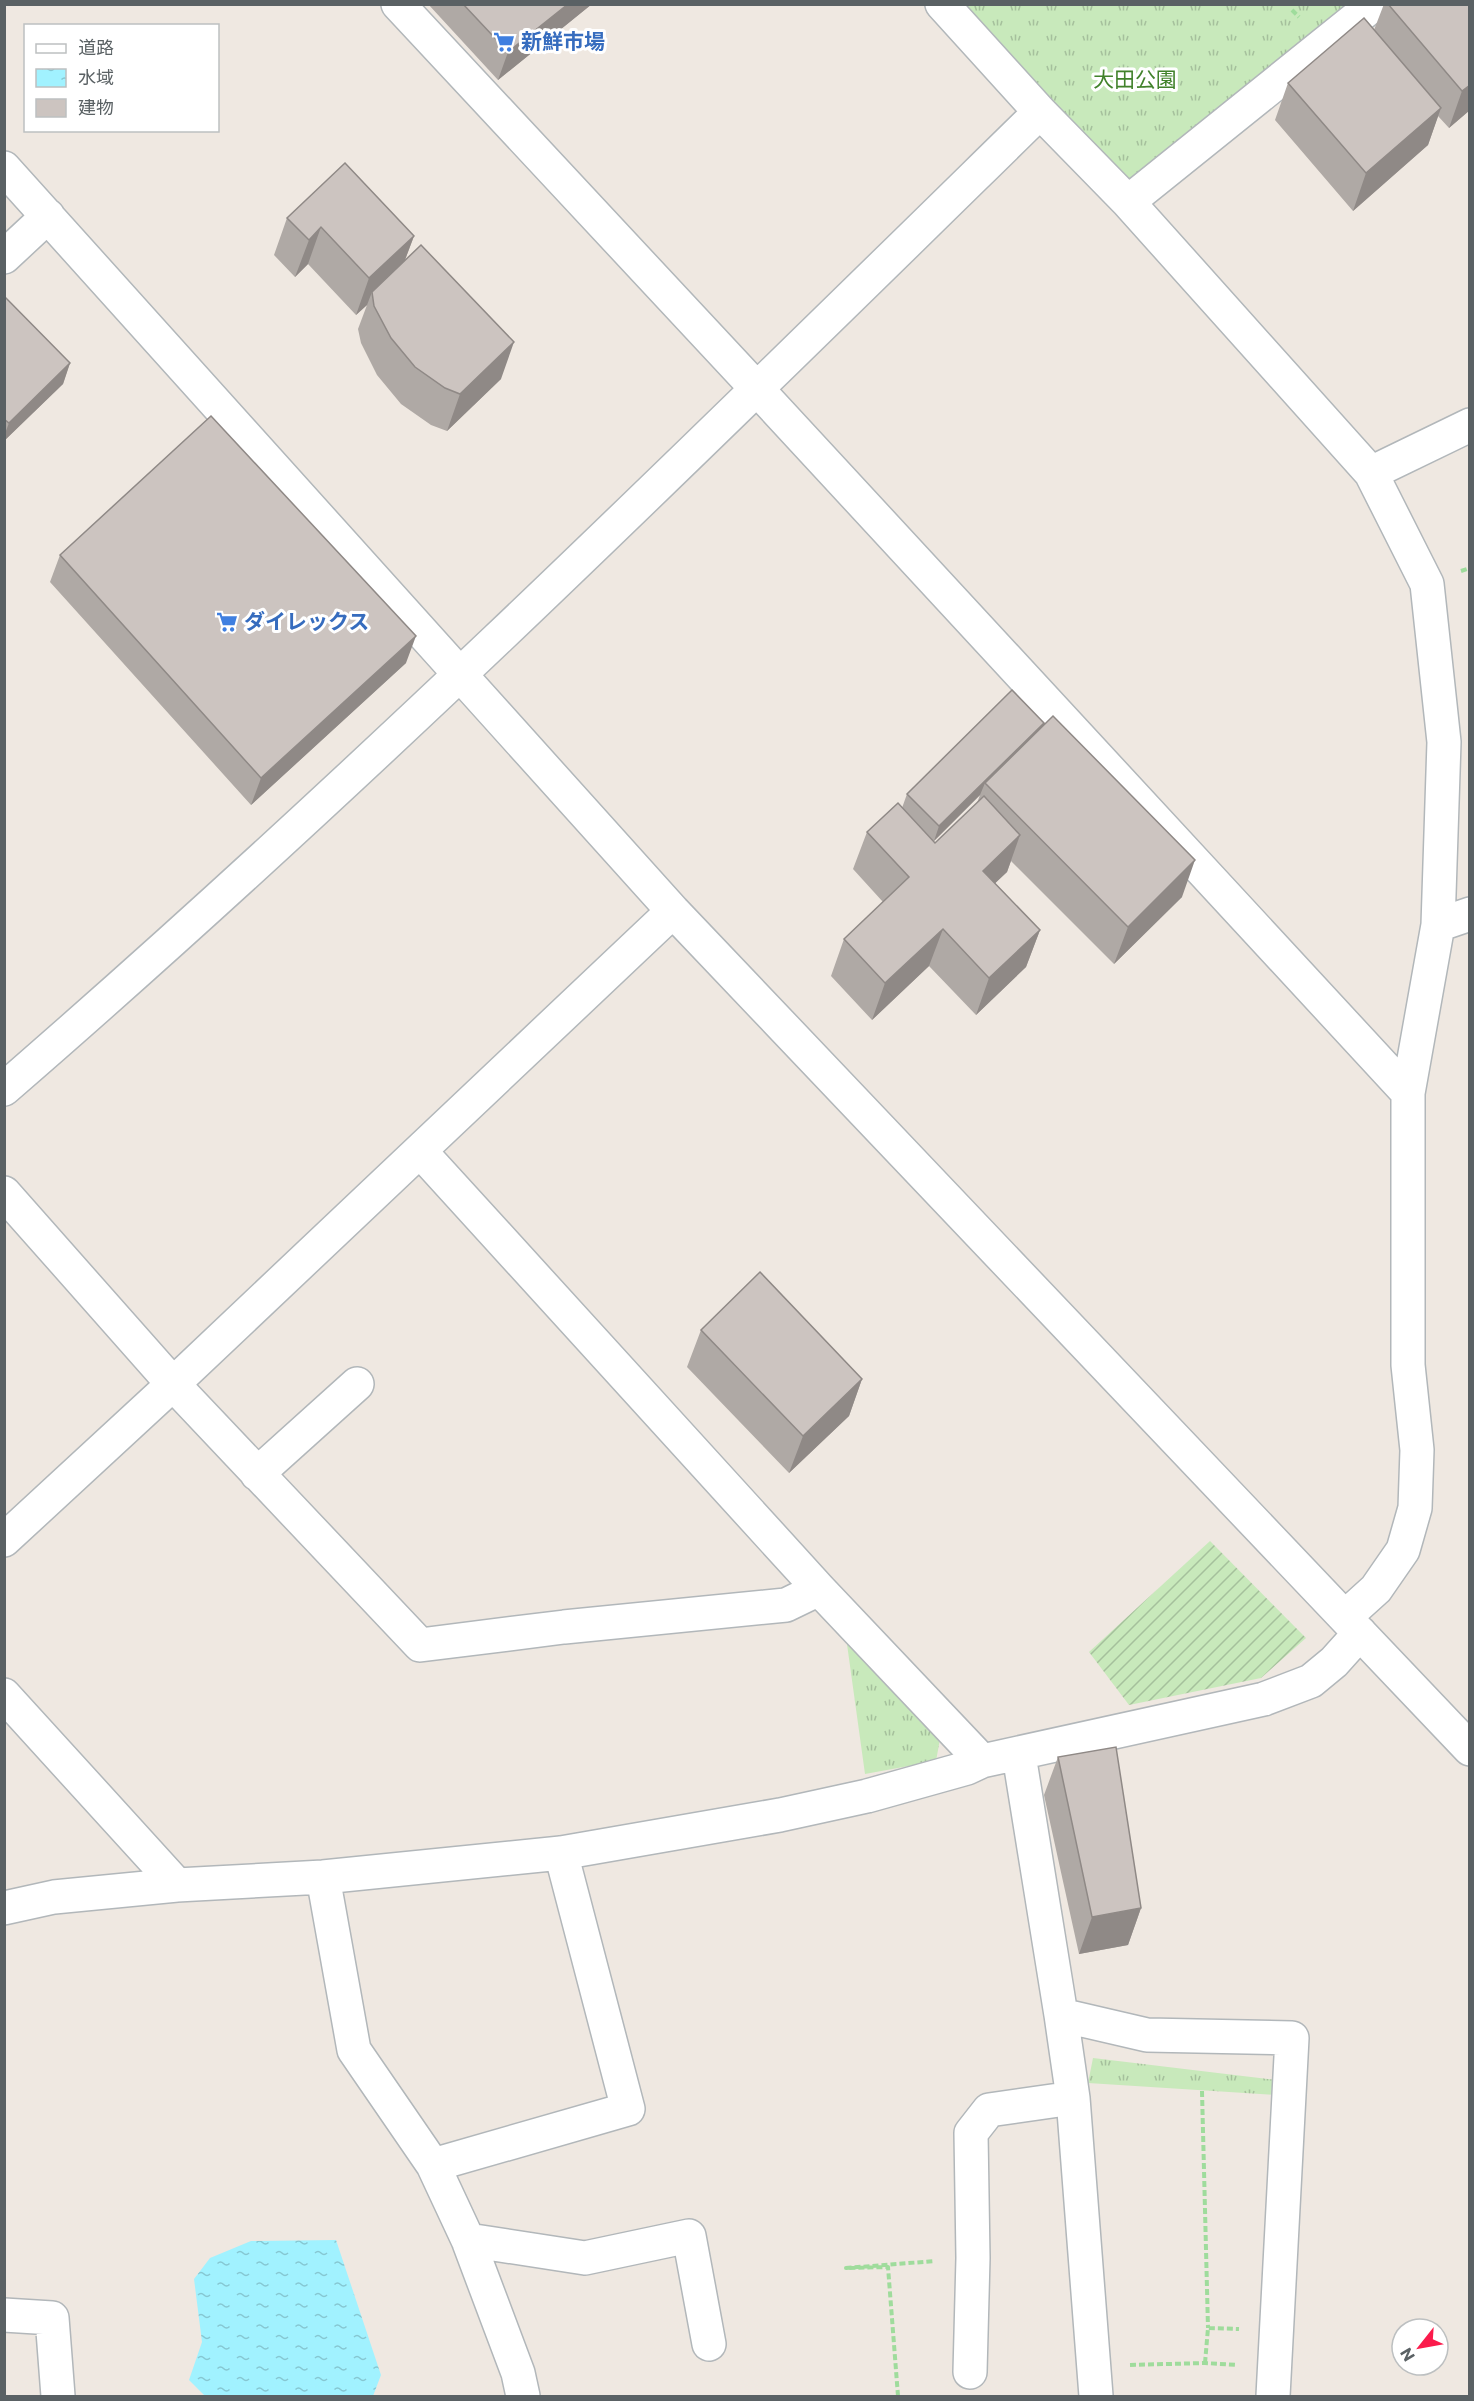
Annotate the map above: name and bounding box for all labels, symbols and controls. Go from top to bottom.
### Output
legend [24,24,219,132]
place label: 新鮮市場 [521,28,605,53]
supermarket icon: 新鮮市場 [492,30,516,54]
text: 道路 [78,36,114,58]
text: 水域 [78,66,114,88]
park label: 大田公園 [1093,66,1177,91]
text: 建物 [78,96,114,118]
place label: ダイレックス [244,608,369,633]
supermarket icon: ダイレックス [215,610,239,634]
north arrow [1390,2317,1450,2377]
text: N [1395,2345,1418,2365]

